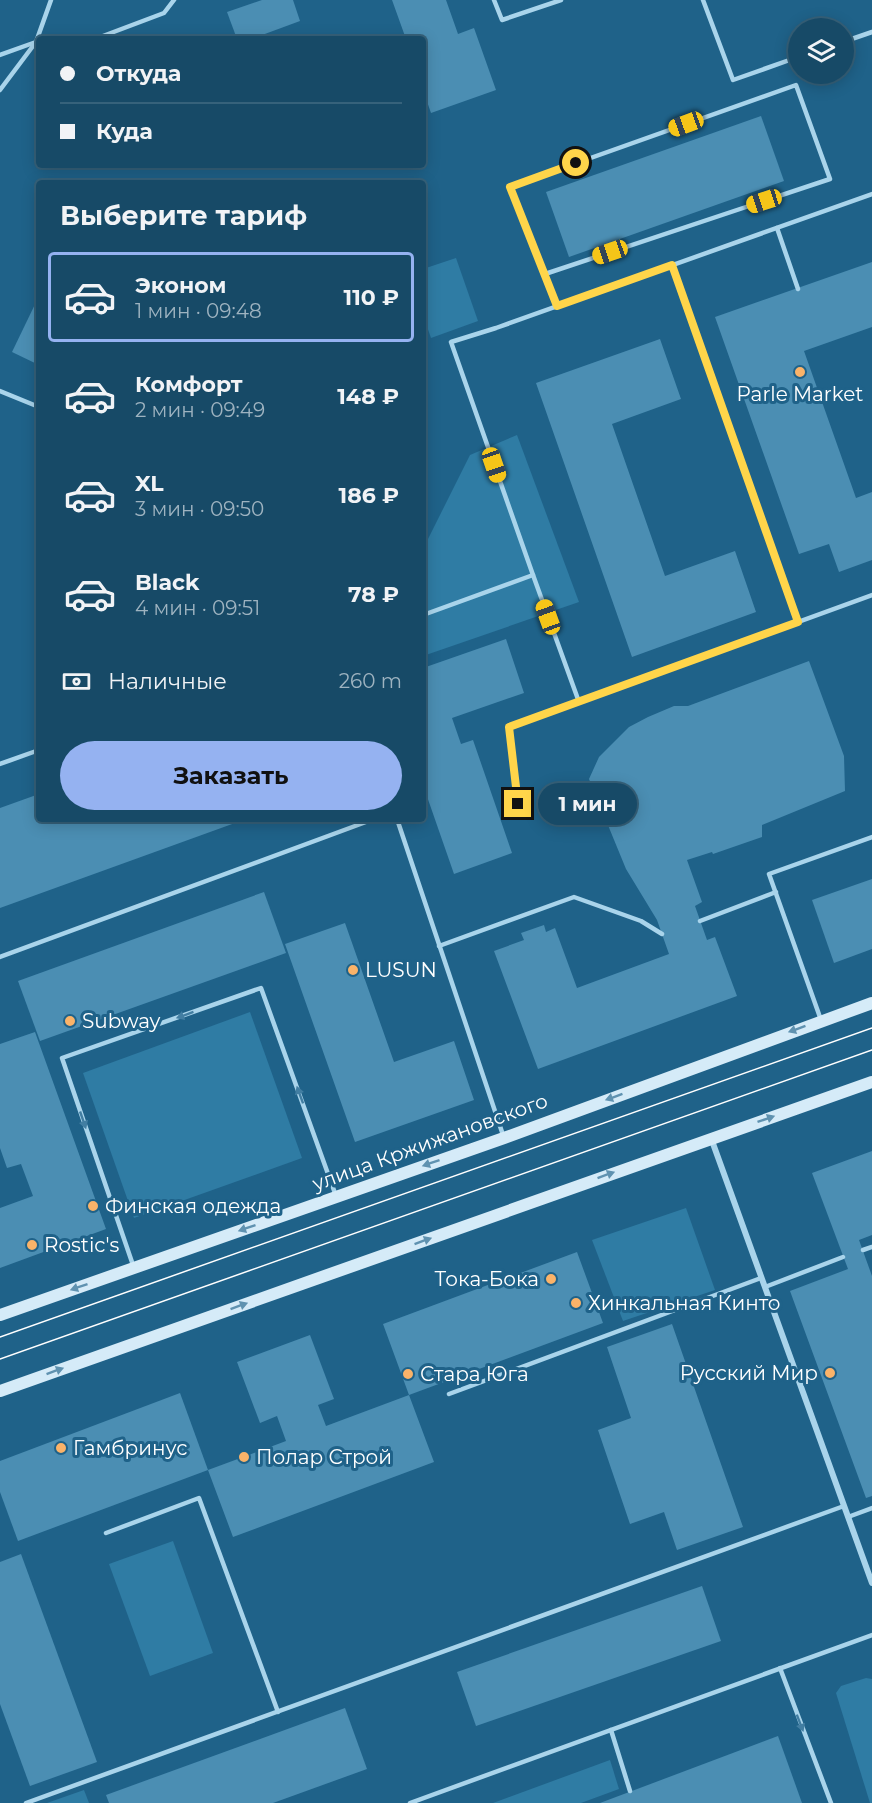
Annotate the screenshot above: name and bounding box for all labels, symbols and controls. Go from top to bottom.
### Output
map controls [788,18,854,84]
button: layers [788,18,854,84]
text: Откуда [96,60,181,87]
car [666,109,706,139]
text: Куда [96,118,153,145]
route start [562,149,589,176]
car [744,187,784,215]
text: Выберите тариф [60,199,307,232]
car [590,238,630,266]
icon: car [63,270,117,324]
text: Эконом [135,272,226,299]
text: 110 ₽ [344,284,399,311]
text: 1 мин · 09:48 [135,299,262,323]
marker: Parle Market [793,365,807,379]
icon: car [63,369,117,423]
text: Комфорт [135,371,243,398]
place label: Parle Market [737,382,863,406]
text: 148 ₽ [337,383,399,410]
text: 2 мин · 09:49 [135,398,265,422]
car [480,445,508,485]
icon: car [63,468,117,522]
text: XL [135,470,164,497]
text: 186 ₽ [339,482,399,509]
text: 3 мин · 09:50 [135,497,264,521]
icon: car [63,567,117,621]
text: Black [135,569,199,596]
text: 78 ₽ [348,581,399,608]
text: 4 мин · 09:51 [135,596,260,620]
car [533,597,563,637]
icon: cash [60,665,93,698]
text: Наличные [108,668,227,695]
text: 260 m [339,669,402,693]
button: Заказать [60,741,402,810]
callout: 1 мин [539,783,638,825]
route end [504,790,531,817]
text: 1 мин [559,792,616,816]
place label: LUSUN [365,958,437,982]
marker: LUSUN [346,963,360,977]
place label: Subway [82,1009,161,1033]
one-way arrow [175,1010,193,1020]
marker: Subway [63,1014,77,1028]
one-way arrow [788,1025,806,1034]
one-way arrow [294,1086,304,1104]
street label: улица Кржижановского [308,1088,551,1196]
one-way arrow [605,1092,623,1102]
one-way arrow [79,1111,88,1129]
one-way arrow [757,1113,775,1123]
one-way arrow [422,1159,440,1169]
one-way arrow [597,1170,615,1180]
place label: Финская одежда [105,1194,281,1218]
marker: Финская одежда [86,1199,100,1213]
one-way arrow [238,1223,256,1233]
place label: Rostic's [44,1233,120,1257]
one-way arrow [414,1235,432,1245]
marker: Rostic's [25,1238,39,1252]
place label: Тока-Бока [435,1267,539,1291]
marker: Тока-Бока [544,1272,558,1286]
one-way arrow [70,1283,88,1292]
place label: Хинкальная Кинто [588,1291,780,1315]
marker: Хинкальная Кинто [569,1296,583,1310]
one-way arrow [230,1301,248,1310]
place label: Русский Мир [680,1361,818,1385]
place label: Стара Юга [420,1362,529,1386]
one-way arrow [46,1366,64,1376]
marker: Русский Мир [823,1366,837,1380]
marker: Стара Юга [401,1367,415,1381]
place label: Гамбринус [73,1436,188,1460]
marker: Гамбринус [54,1441,68,1455]
place label: Полар Строй [256,1445,392,1469]
marker: Полар Строй [237,1450,251,1464]
one-way arrow [796,1714,806,1732]

